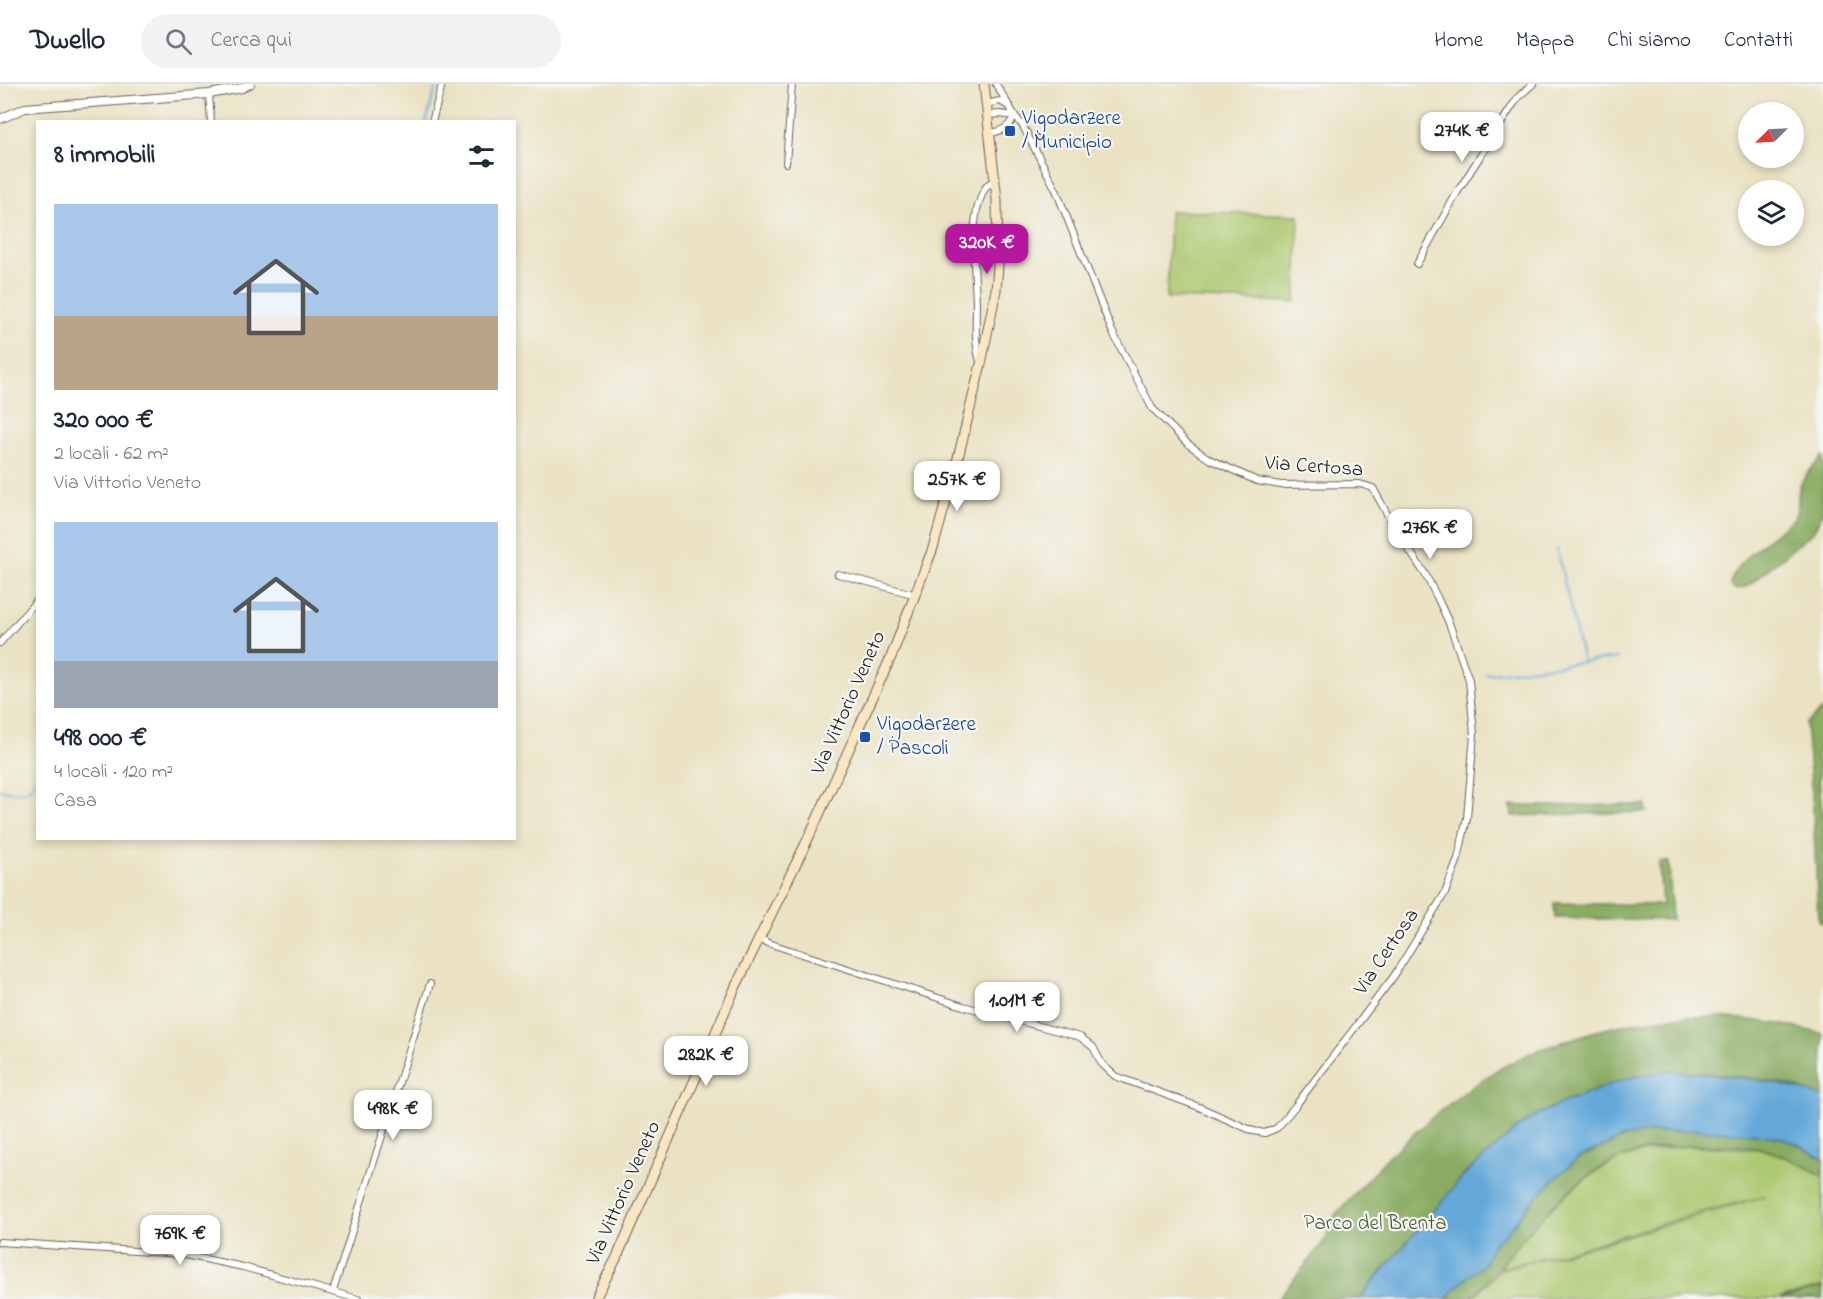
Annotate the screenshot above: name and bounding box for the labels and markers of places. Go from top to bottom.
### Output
place label: Vigodarzere / Municipio [1021,104,1121,158]
pin: 274K € [1413,112,1511,163]
marker: Vigodarzere / Municipio [1003,124,1017,138]
pin: 320K € [938,224,1036,275]
pin: 257K € [908,461,1006,512]
pin: 276K € [1381,509,1479,560]
place label: Vigodarzere / Pascoli [876,710,976,764]
marker: Vigodarzere / Pascoli [858,730,872,744]
pin: 1.01M € [962,982,1072,1033]
pin: 282K € [657,1036,755,1087]
pin: 498K € [344,1090,442,1141]
pin: 769K € [131,1215,229,1266]

